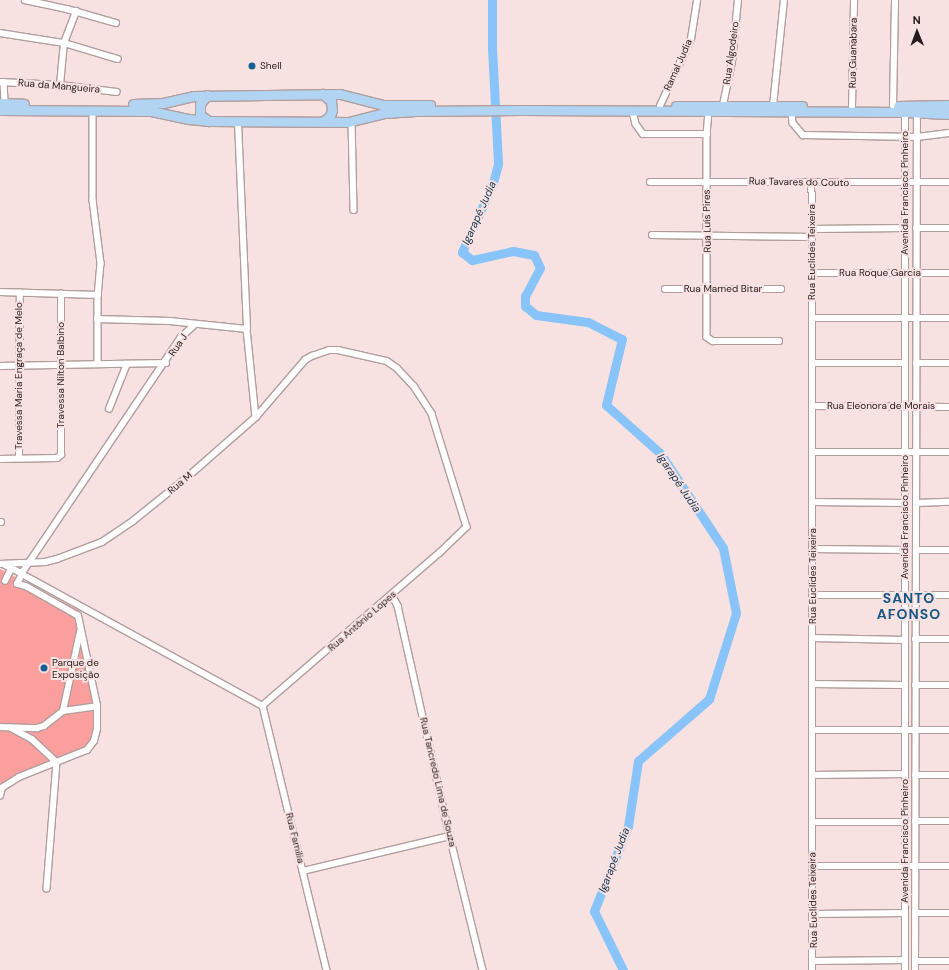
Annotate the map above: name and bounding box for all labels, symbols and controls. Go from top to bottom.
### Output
north arrow [897,12,937,52]
text: N [913,13,921,27]
street label: Rua Guanabara [846,18,860,88]
street label: Rua Algodeiro [721,21,741,85]
street label: Ramal Judia [661,37,695,93]
place label: Shell [260,60,282,72]
marker: Shell [247,61,257,71]
street label: Rua da Mangueira [18,76,100,96]
street label: Avenida Francisco Pinheiro [899,131,911,255]
street label: Rua Tavares do Couto [749,175,849,189]
water label: Igarapé Judia [459,179,499,247]
street label: Rua Luís Pires [700,189,714,253]
street label: Rua Euclides Teixeira [806,204,818,300]
street label: Rua Roque Garcia [839,267,921,279]
street label: Rua Mamed Bitar [684,283,762,295]
street label: Travessa Maria Engraça de Melo [13,302,25,450]
street label: Travessa Nilton Balbino [55,322,67,428]
street label: Rua J [166,331,190,359]
street label: Rua Eleonora de Morais [827,400,935,412]
water label: Igarapé Judia [654,451,704,515]
street label: Avenida Francisco Pinheiro [899,455,911,579]
street label: Rua M [165,469,195,497]
street label: Rua Euclides Teixeira [807,528,819,624]
street label: Rua Antônio Lopes [325,588,399,654]
district label: SANTO AFONSO [877,590,941,622]
place label: Parque de Exposição [52,656,99,680]
marker: Parque de Exposição [39,663,49,673]
street label: Rua Tancredo Lima de Souza [417,716,459,848]
street label: Avenida Francisco Pinheiro [899,779,911,903]
street label: Rua Familia [283,812,307,864]
water label: Igarapé Judia [596,826,632,894]
street label: Rua Euclides Teixeira [806,852,820,948]

